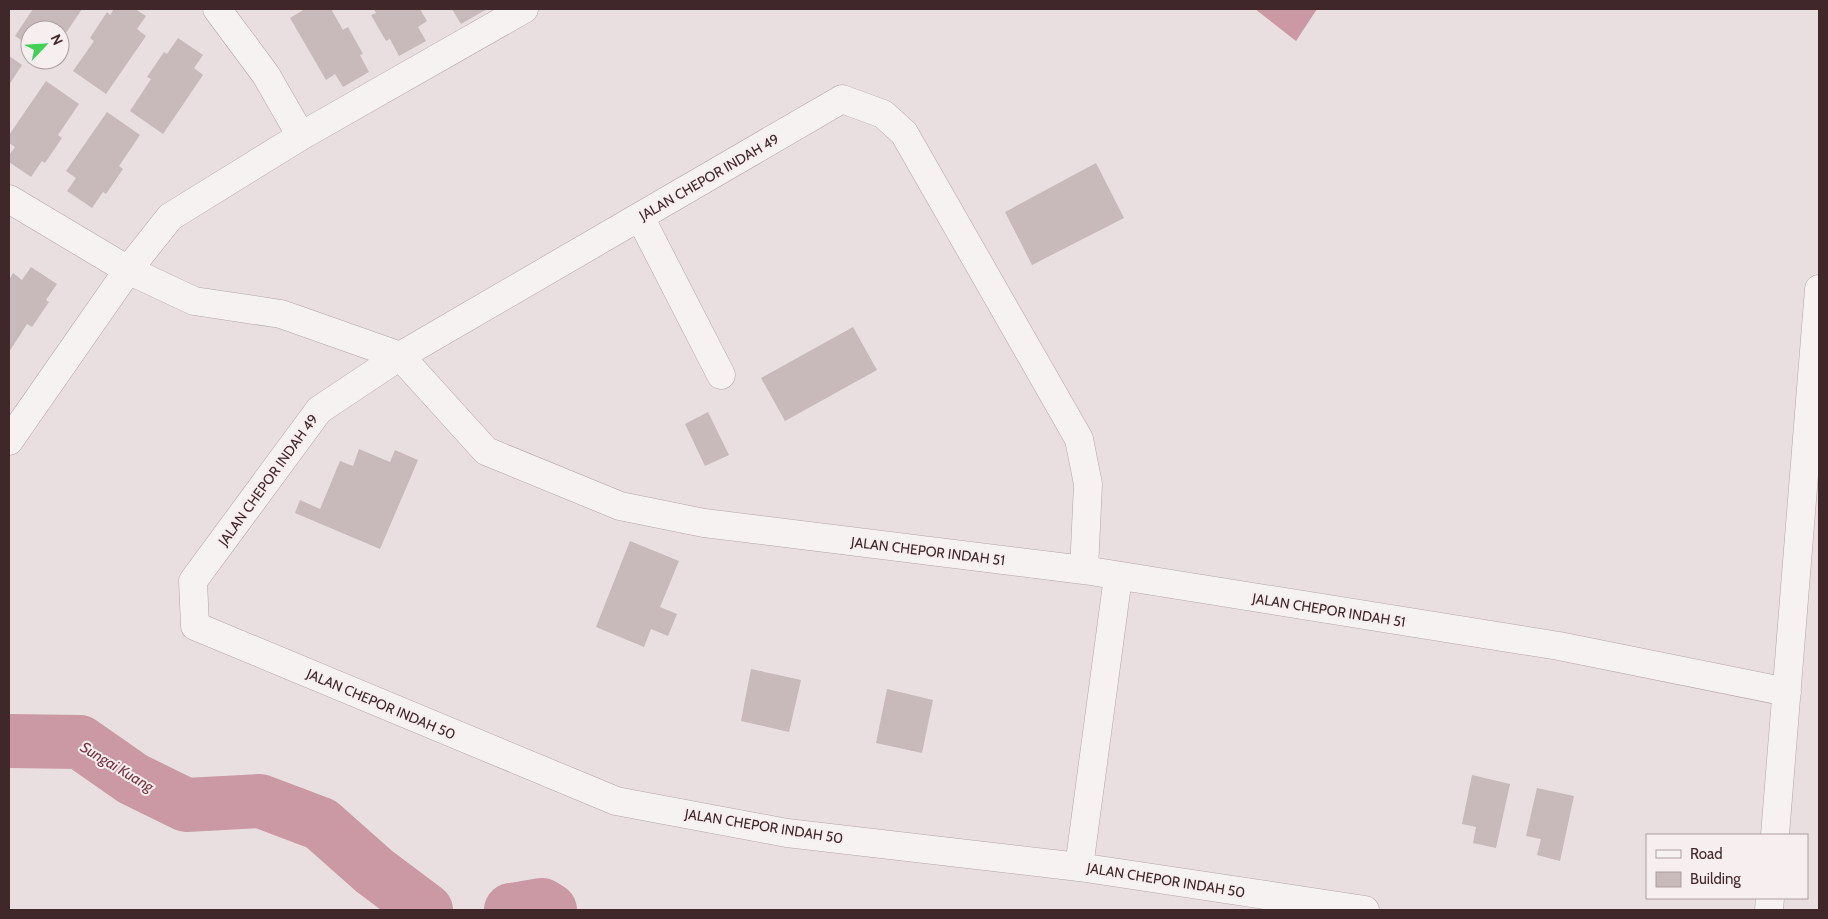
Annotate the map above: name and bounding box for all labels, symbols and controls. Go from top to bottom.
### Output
north arrow [20,20,70,70]
text: N [47,31,67,48]
street label: JALAN CHEPOR INDAH 49 [635,130,782,225]
street label: JALAN CHEPOR INDAH 49 [214,411,322,550]
street label: JALAN CHEPOR INDAH 51 [849,533,1006,569]
street label: JALAN CHEPOR INDAH 51 [1250,589,1407,631]
street label: JALAN CHEPOR INDAH 50 [303,664,458,744]
water label: Sungai Kuang [77,738,158,796]
street label: JALAN CHEPOR INDAH 50 [683,804,845,847]
legend [1646,834,1808,899]
text: Road [1690,845,1723,863]
street label: JALAN CHEPOR INDAH 50 [1085,858,1247,901]
text: Building [1690,870,1741,888]

